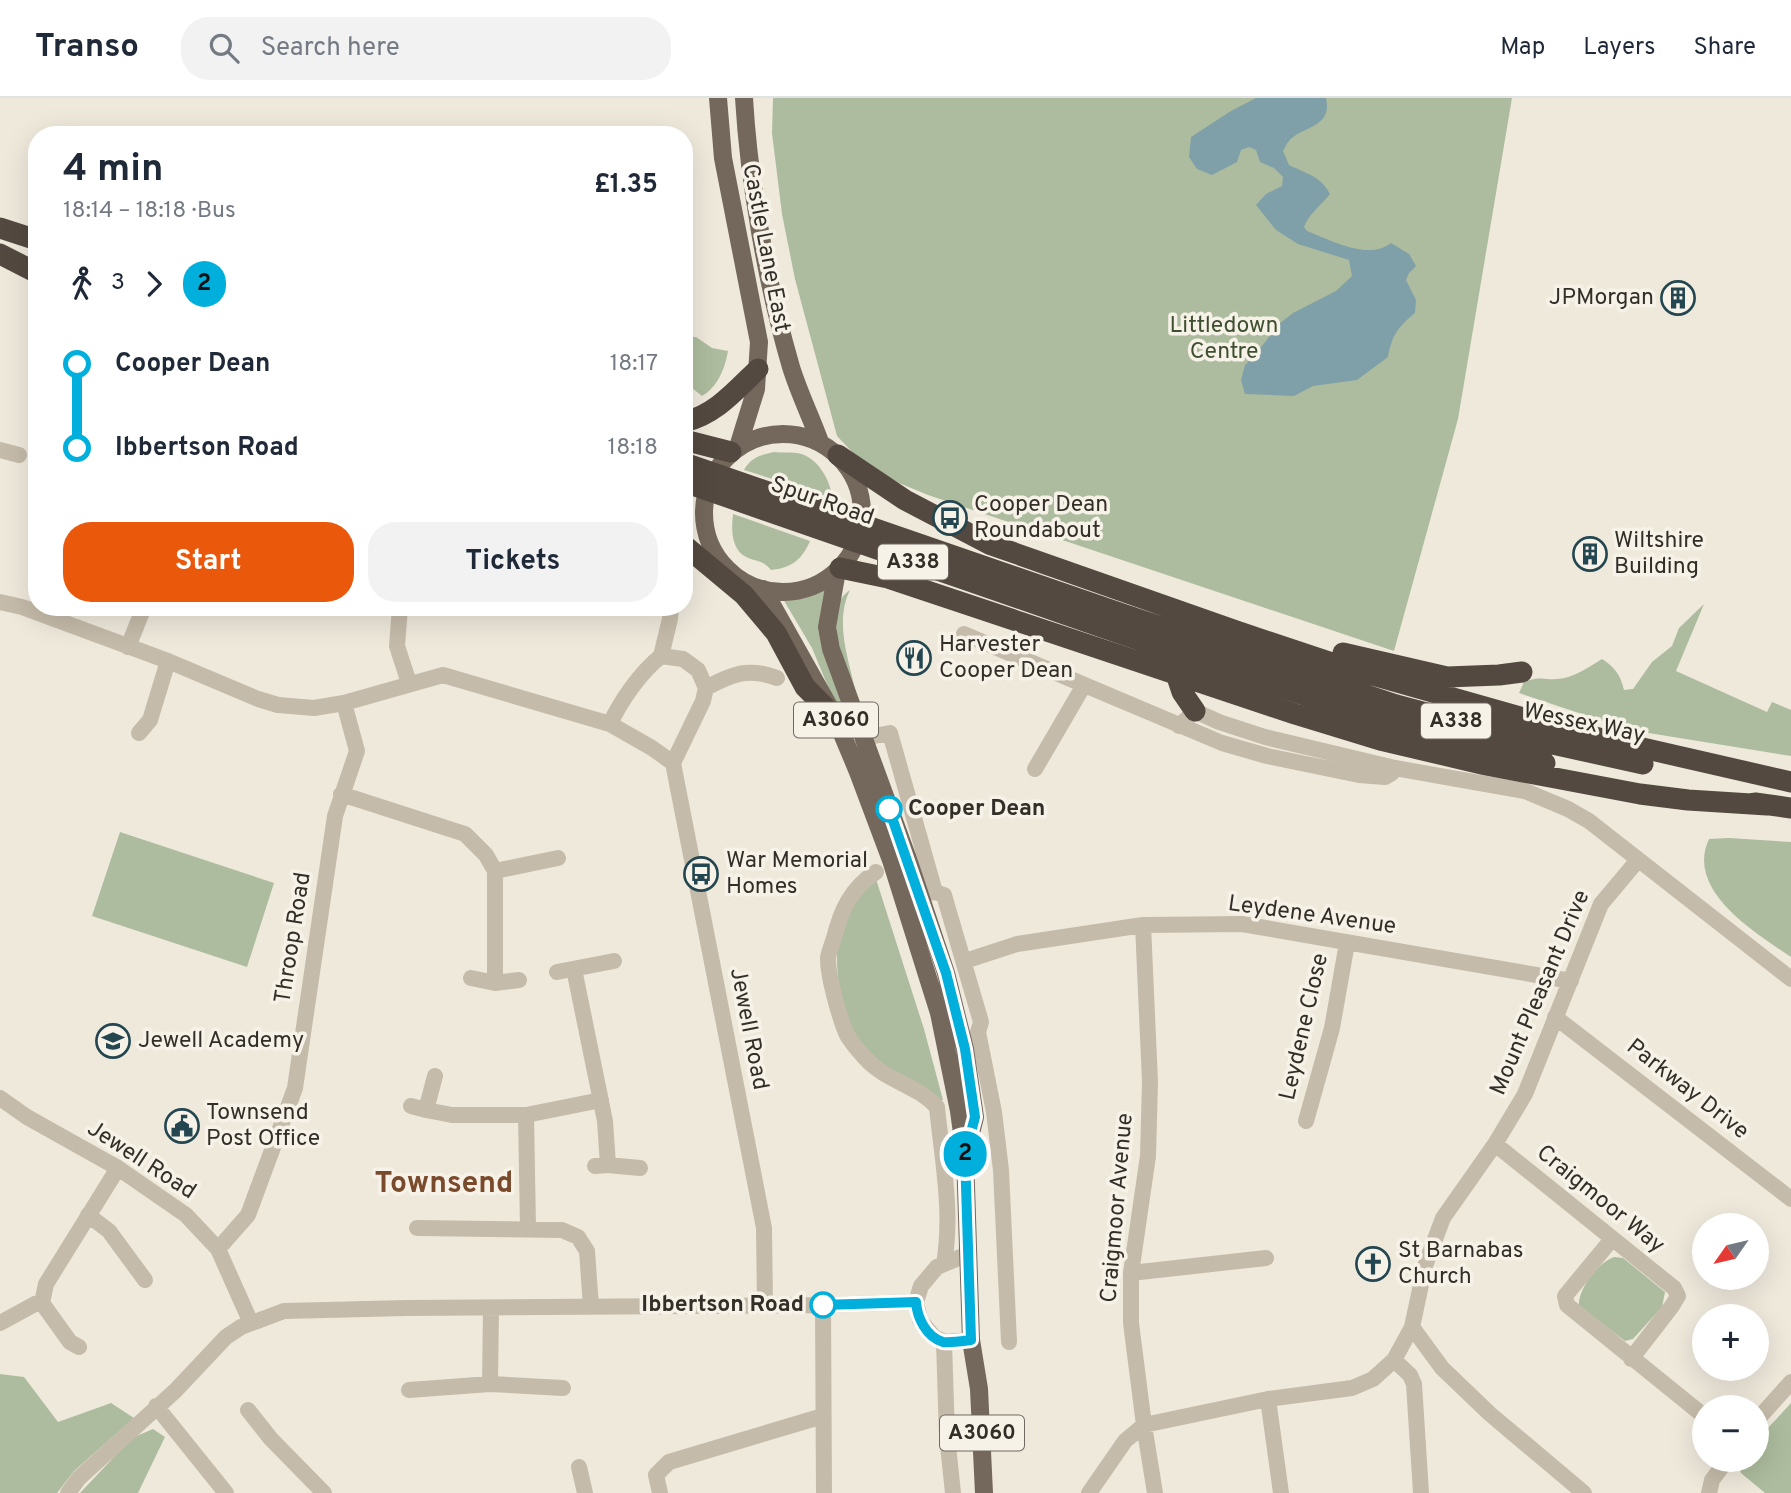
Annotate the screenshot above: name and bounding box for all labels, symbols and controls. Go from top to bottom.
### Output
search box [181,17,671,80]
text: Transo [35,27,139,69]
icon: search [205,29,243,67]
text: Search here [261,32,400,65]
text: Map [1500,33,1545,63]
text: Layers [1583,33,1655,63]
text: Share [1693,33,1756,63]
text: 4 min [63,146,163,195]
street label: Castle Lane East [734,161,796,335]
text: £1.35 [594,169,658,202]
text: 18:14 – 18:18 · Bus [63,197,236,226]
icon: walk [63,265,101,303]
icon: forward [135,265,173,303]
text: 3 [111,269,125,298]
text: 2 [197,269,212,299]
building icon: JPMorgan [1659,279,1697,317]
place label: JPMorgan [1549,284,1654,313]
park label: Littledown Centre [1169,312,1279,367]
text: Cooper Dean [115,348,270,381]
text: 18:17 [610,350,658,379]
text: Ibbertson Road [115,432,299,465]
text: 18:18 [608,434,658,463]
street label: Spur Road [766,471,878,533]
place label: Cooper Dean Roundabout [974,491,1108,546]
bus stop icon: Cooper Dean Roundabout [931,499,969,537]
button: Start [63,522,354,602]
button: Tickets [368,522,658,602]
place label: Wiltshire Building [1614,527,1704,582]
building icon: Wiltshire Building [1571,535,1609,573]
road number: A338 [878,545,948,580]
place label: Harvester Cooper Dean [939,631,1073,686]
restaurant icon: Harvester Cooper Dean [895,639,933,677]
street label: Wessex Way [1520,697,1648,751]
road number: A3060 [794,702,878,738]
road number: A338 [1421,704,1491,738]
place label: Cooper Dean [908,795,1045,824]
marker: Cooper Dean [876,796,902,822]
place label: War Memorial Homes [726,847,868,902]
bus stop icon: War Memorial Homes [682,855,720,893]
street label: Throop Road [269,870,319,1006]
street label: Mount Pleasant Drive [1485,886,1597,1100]
street label: Leydene Avenue [1226,890,1398,942]
street label: Leydene Close [1274,951,1336,1103]
street label: Jewell Road [722,965,774,1093]
school or university icon: Jewell Academy [94,1022,132,1060]
place label: Jewell Academy [138,1027,304,1056]
street label: Parkway Drive [1620,1033,1754,1147]
place label: Townsend Post Office [206,1099,320,1154]
public building icon: Townsend Post Office [163,1107,201,1145]
street label: Craigmoor Avenue [1095,1112,1141,1304]
street label: Jewell Road [81,1115,201,1207]
line badge: 2 [942,1131,988,1177]
text: 2 [958,1139,972,1169]
street label: Craigmoor Way [1530,1139,1670,1261]
district label: Townsend [375,1166,513,1203]
north arrow [1692,1213,1769,1290]
map controls [1692,1213,1769,1472]
place label: St Barnabas Church [1398,1237,1523,1292]
church icon: St Barnabas Church [1354,1245,1392,1283]
place label: Ibbertson Road [641,1291,804,1320]
marker: Ibbertson Road [810,1292,836,1318]
button: + [1692,1304,1769,1381]
button: − [1692,1395,1769,1472]
road number: A3060 [940,1416,1024,1450]

